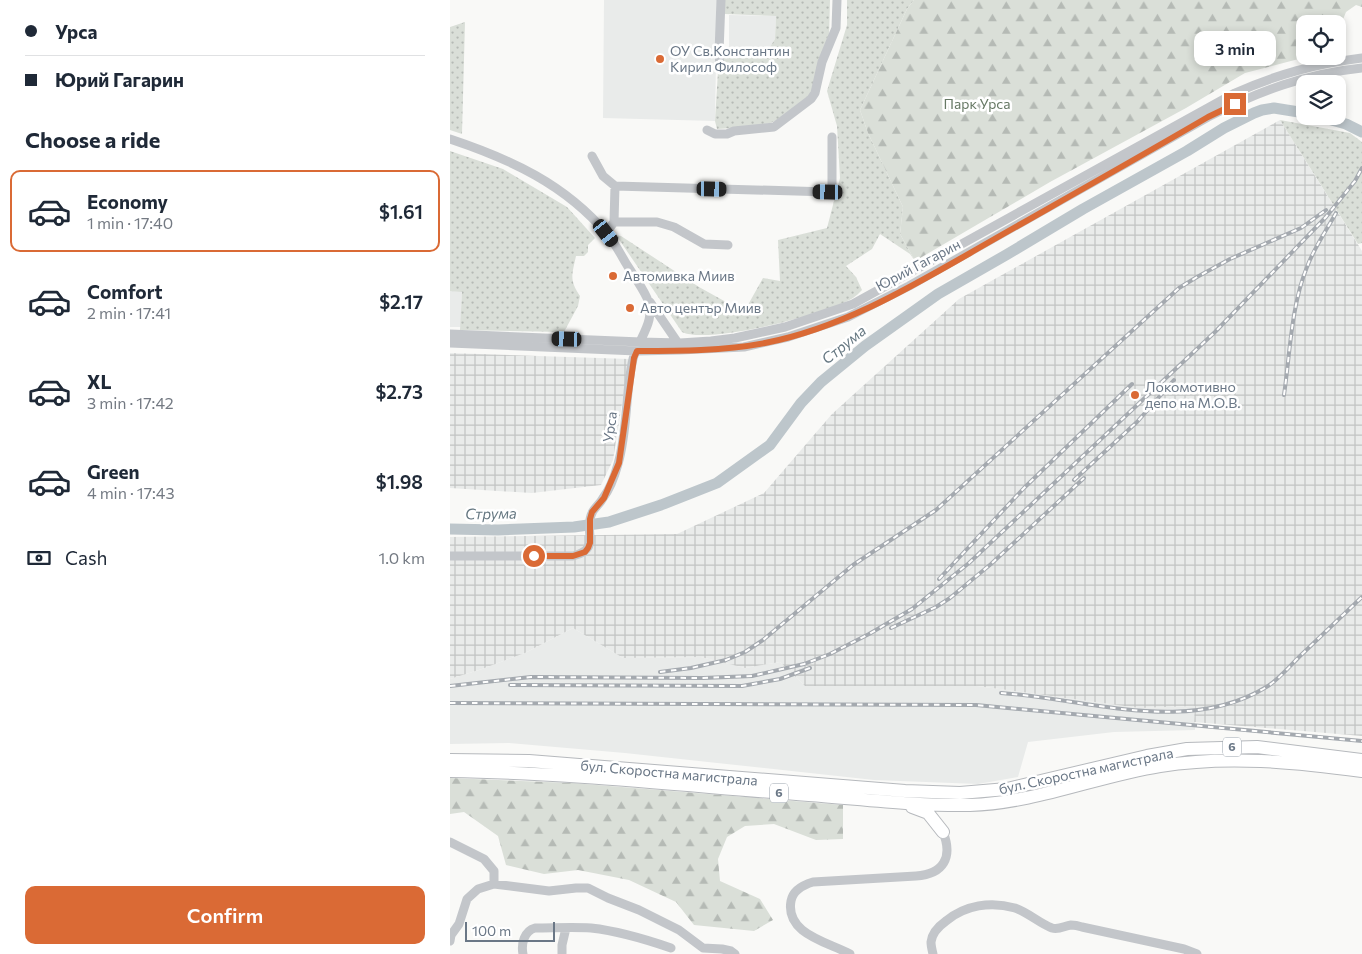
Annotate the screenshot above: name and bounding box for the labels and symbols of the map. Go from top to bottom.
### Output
callout: 3 min [1194,32,1276,66]
place label: ОУ Св.Константин Кирил Философ [670,42,790,75]
marker: ОУ Св.Константин Кирил Философ [654,53,666,65]
route end [1224,93,1246,115]
park label: Парк Урса [943,95,1011,112]
car [696,181,727,197]
car [812,184,843,200]
car [590,217,621,249]
street label: Юрий Гагарин [872,235,963,294]
place label: Автомивка Миив [623,267,735,284]
marker: Автомивка Миив [607,270,619,282]
place label: Авто център Миив [640,299,761,316]
marker: Авто център Миив [624,302,636,314]
water label: Струма [818,321,869,367]
car [551,331,582,347]
place label: Локомотивно депо на М.О.В. [1145,378,1241,411]
marker: Локомотивно депо на М.О.В. [1129,389,1141,401]
street label: Урса [599,410,620,443]
water label: Струма [465,504,517,522]
route start [523,545,545,567]
road number: 6 [1223,738,1241,756]
street label: бул. Скоростна магистрала [997,744,1175,797]
street label: бул. Скоростна магистрала [580,756,758,789]
road number: 6 [770,784,788,802]
scale bar [465,919,555,942]

